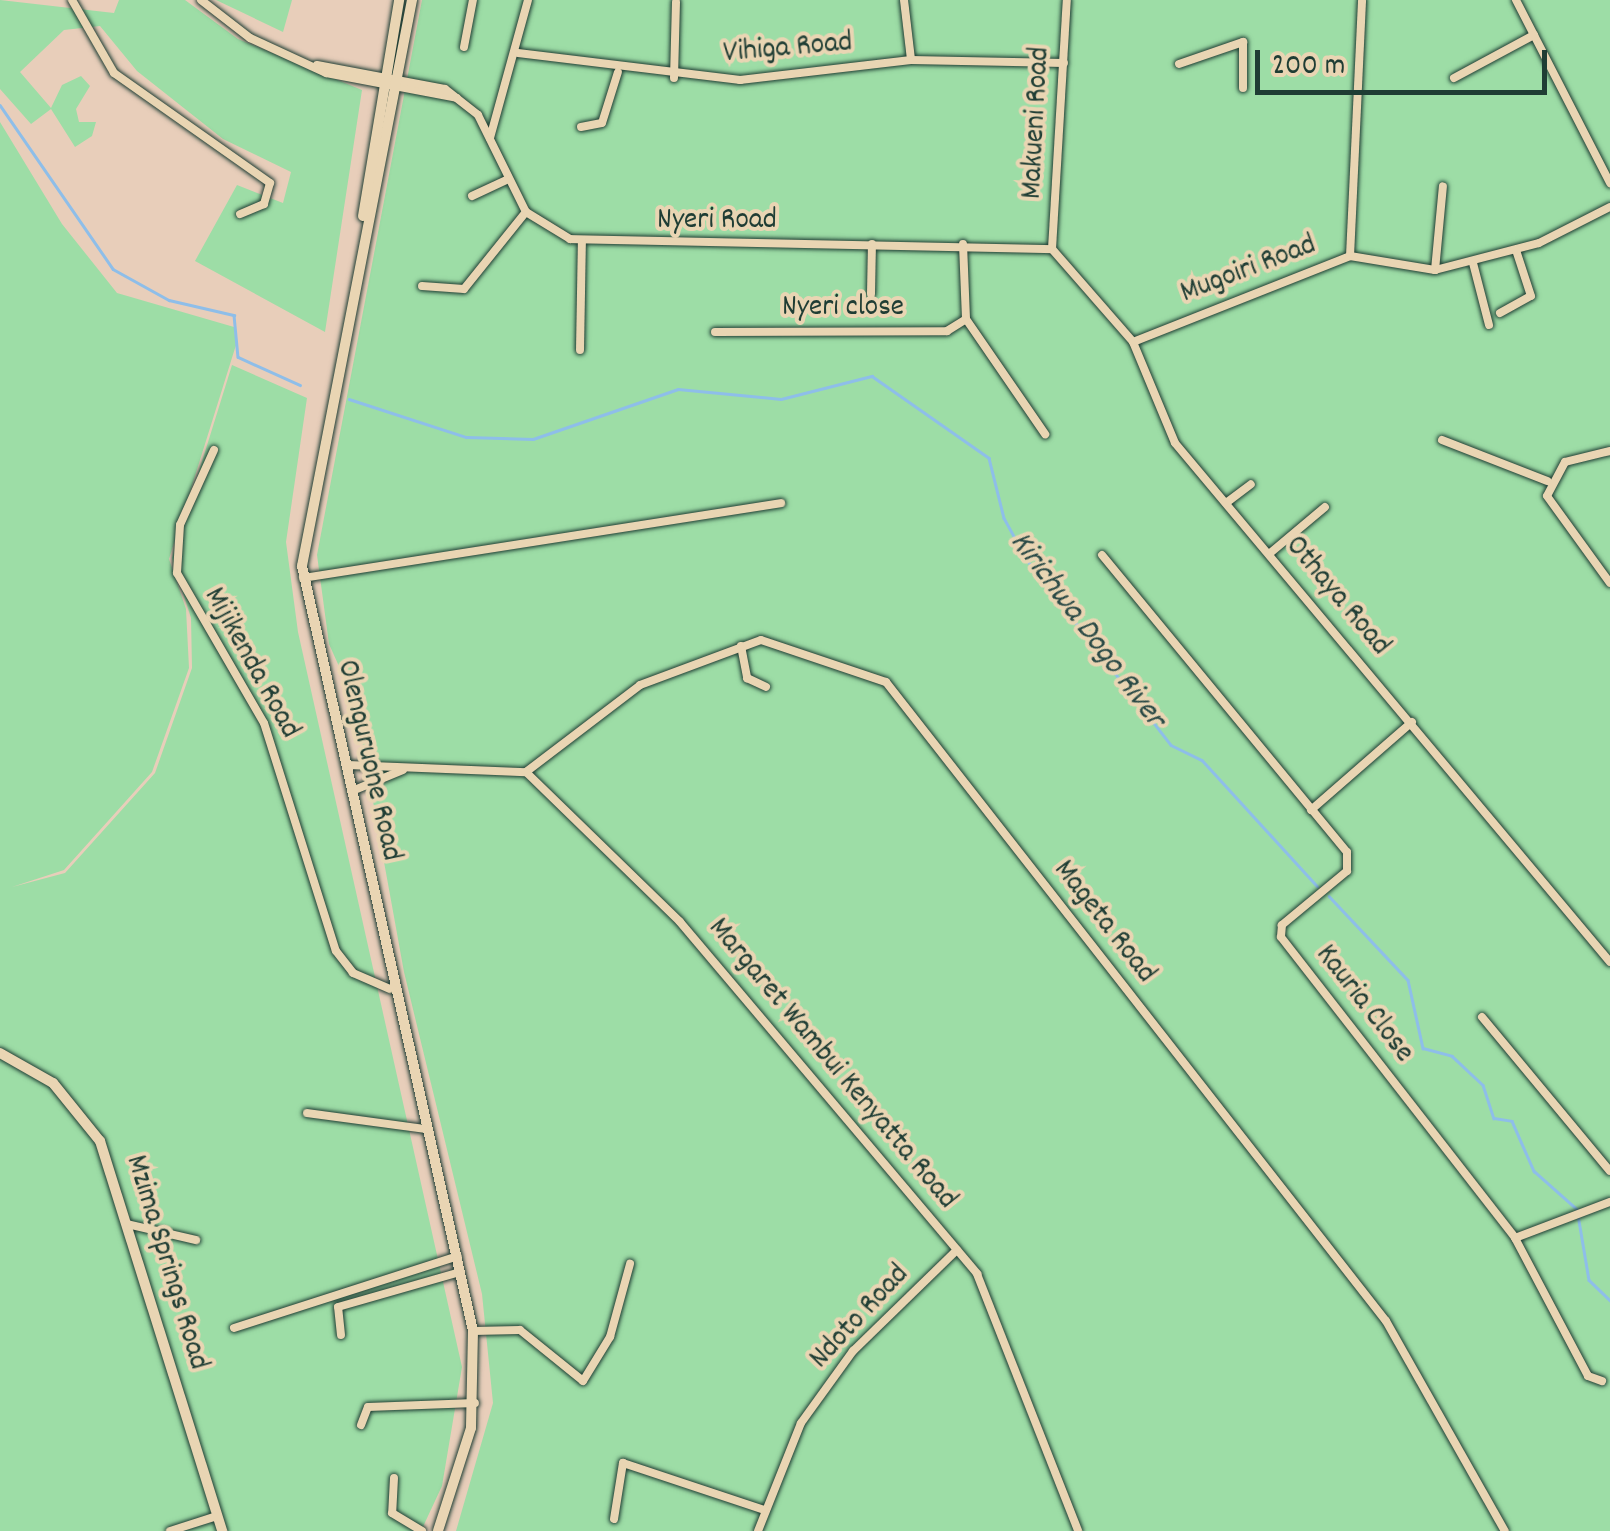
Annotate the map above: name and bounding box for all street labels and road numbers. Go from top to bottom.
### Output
street label: Vihiga Road [722,26,854,74]
street label: Makueni Road [1016,46,1060,200]
street label: Nyeri Road [657,204,777,240]
street label: Mugoiri Road [1176,229,1322,313]
street label: Nyeri close [782,291,904,327]
street label: Othaya Road [1276,530,1396,664]
street label: Mijikenda Road [194,582,306,746]
street label: Olenguruone Road [326,657,408,865]
street label: Mageta Road [1044,854,1162,992]
street label: Margaret Wambui Kenyatta Road [699,912,963,1218]
street label: Kauria Close [1306,939,1420,1071]
street label: Mzima Springs Road [115,1151,215,1375]
street label: Ndoto Road [804,1258,918,1378]

